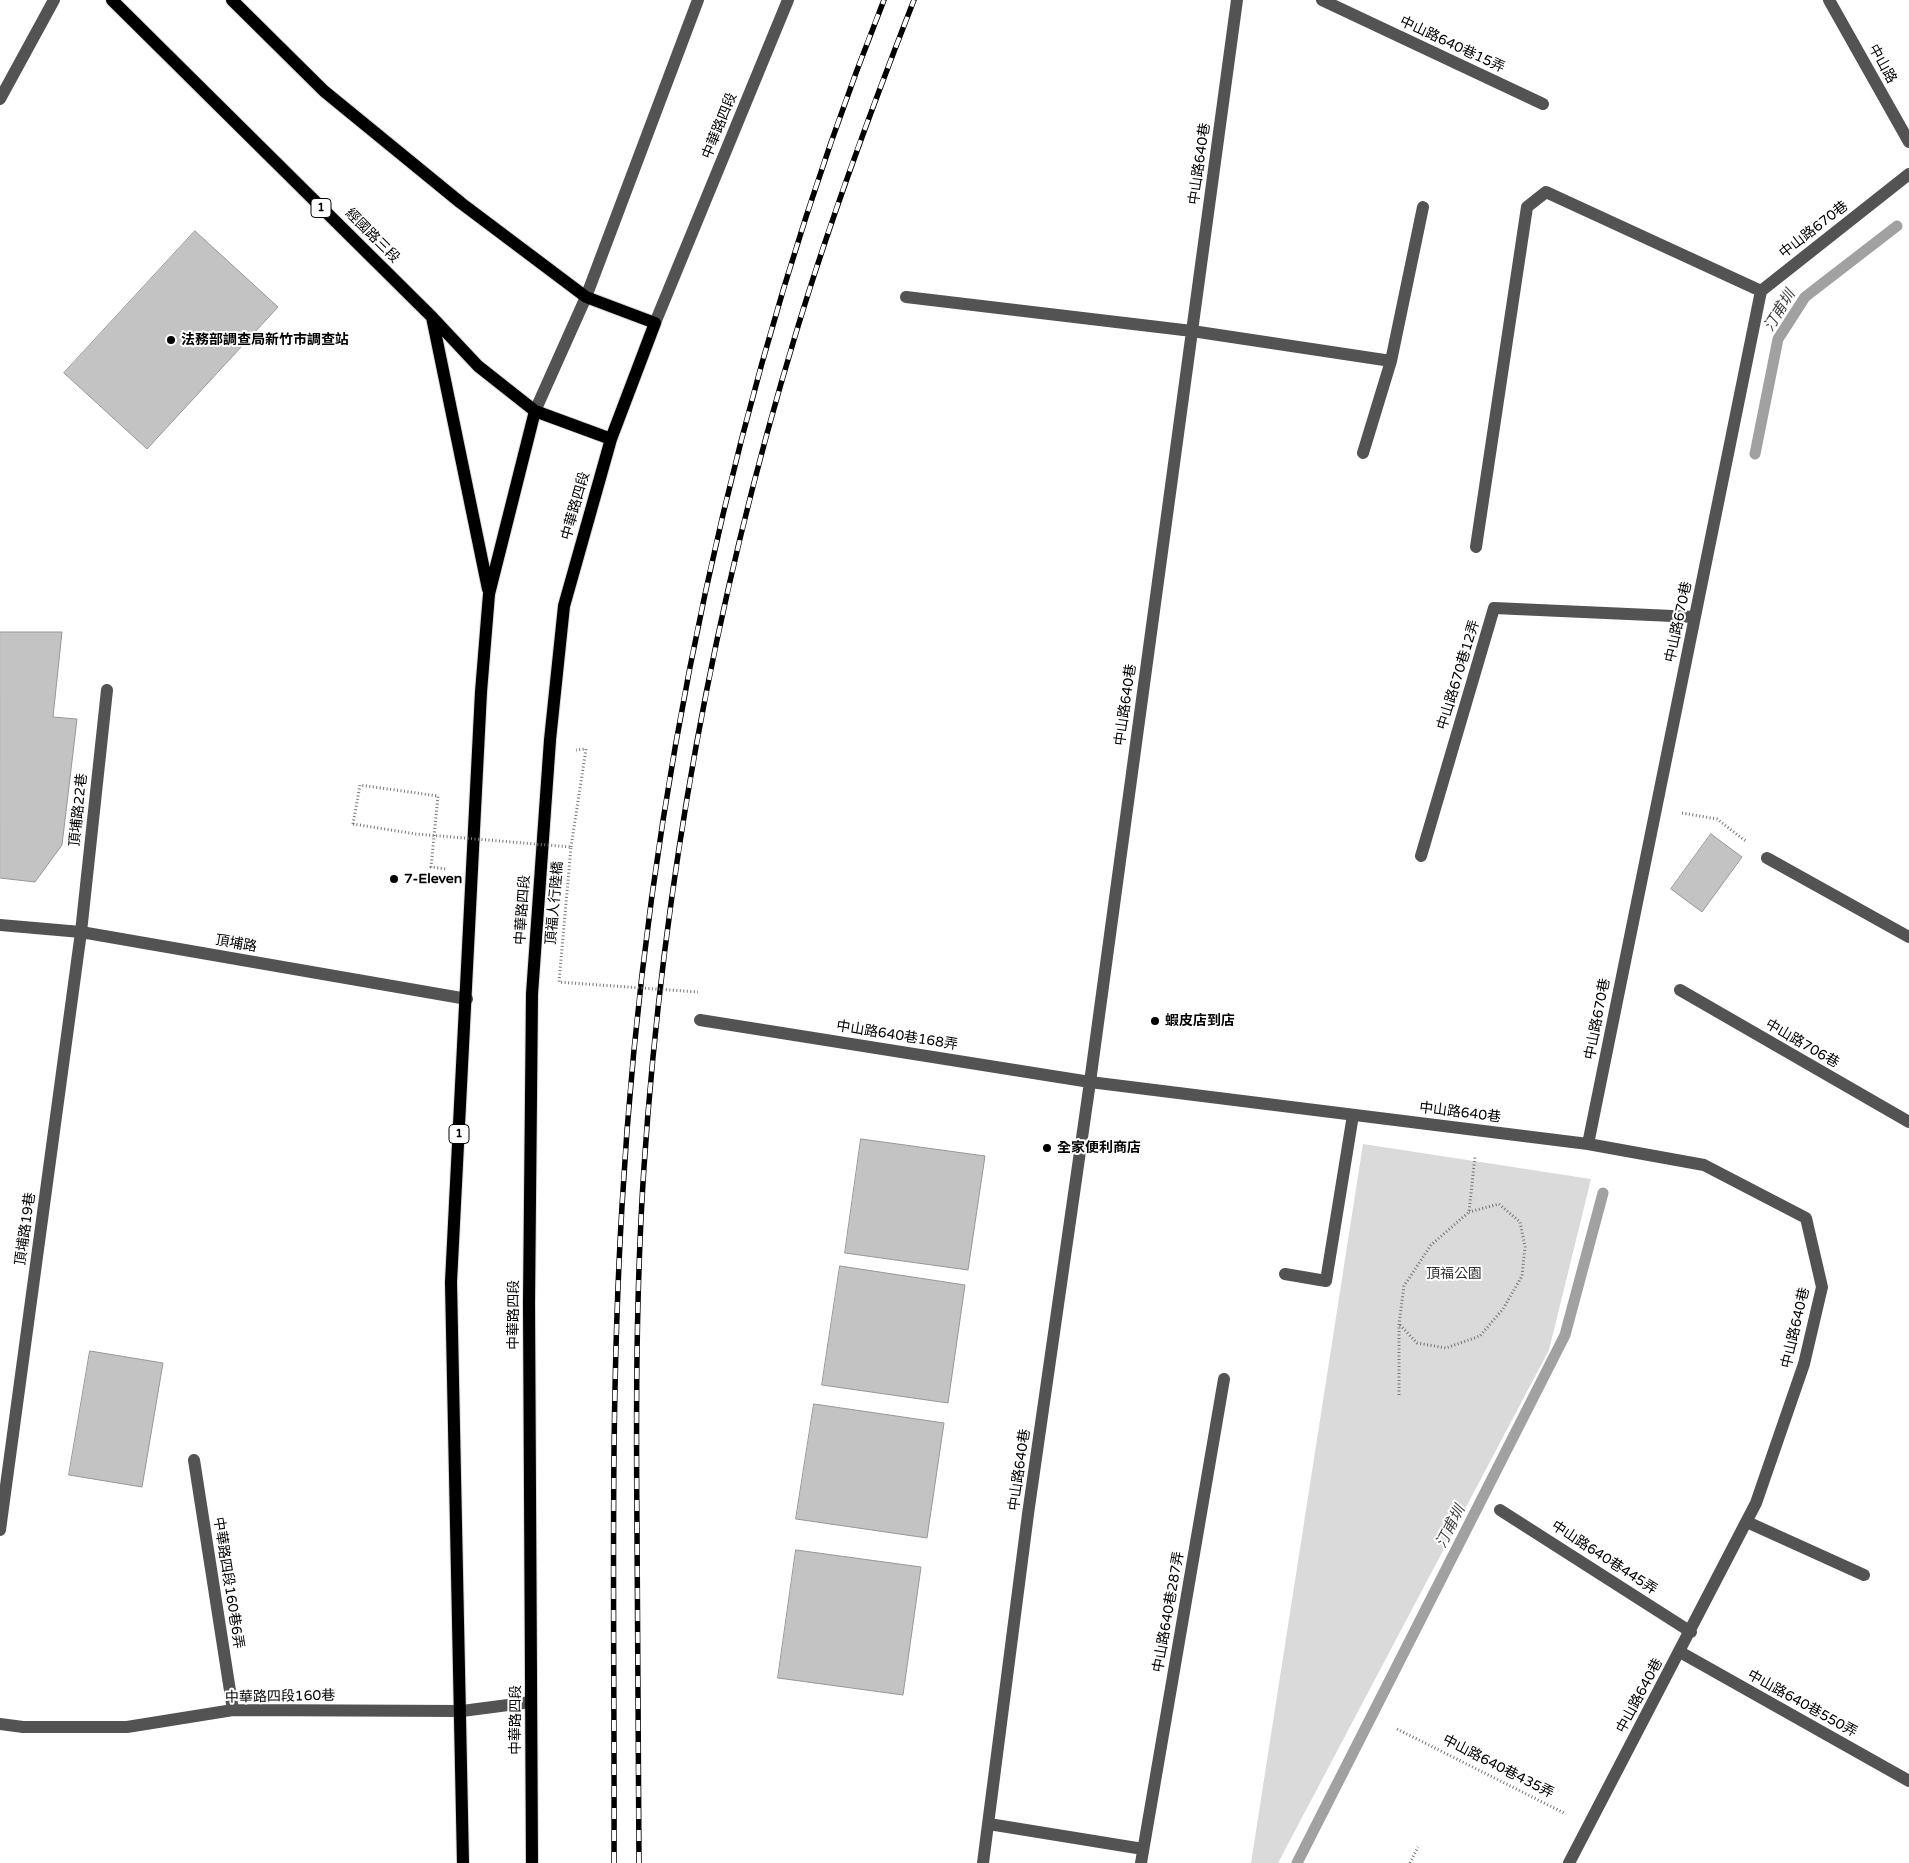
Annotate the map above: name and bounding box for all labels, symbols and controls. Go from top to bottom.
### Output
street label: 中山路640巷15弄 [1397,13,1507,77]
street label: 中山路 [1864,42,1900,86]
street label: 中華路四段 [699,90,741,162]
street label: 中山路640巷 [1186,122,1214,206]
road number: 1 [311,198,331,218]
street label: 中山路670巷 [1776,198,1852,262]
street label: 經國路三段 [341,205,403,267]
water label: 汀甫圳 [1760,287,1800,335]
place label: 法務部調查局新竹市調查站 [181,332,349,348]
marker: 法務部調查局新竹市調查站 [165,334,177,346]
street label: 中華路四段 [558,470,594,542]
street label: 中山路670巷 [1662,580,1696,664]
street label: 中山路670巷12弄 [1434,618,1484,732]
street label: 中山路640巷 [1112,663,1140,747]
street label: 頂埔路22巷 [67,773,91,847]
street label: 頂福人行陸橋 [543,860,567,946]
place label: 7-Eleven [404,871,462,887]
marker: 7-Eleven [388,873,400,885]
street label: 中華路四段 [512,874,534,946]
street label: 頂埔路 [214,932,258,956]
street label: 中山路670巷 [1582,977,1614,1061]
place label: 蝦皮店到店 [1165,1013,1235,1029]
marker: 蝦皮店到店 [1149,1015,1161,1027]
street label: 中山路706巷 [1762,1016,1842,1072]
street label: 中山路640巷168弄 [835,1018,959,1054]
street label: 中山路640巷 [1418,1100,1502,1126]
road number: 1 [449,1124,469,1144]
place label: 全家便利商店 [1057,1140,1141,1156]
marker: 全家便利商店 [1041,1142,1053,1154]
street label: 頂埔路19巷 [13,1191,39,1267]
park label: 頂福公園 [1426,1266,1482,1282]
street label: 中華路四段 [506,1280,522,1350]
street label: 中山路640巷 [1779,1286,1813,1370]
street label: 中山路640巷 [1006,1428,1034,1512]
water label: 汀甫圳 [1433,1503,1469,1551]
street label: 中華路四段160巷6弄 [209,1516,247,1650]
street label: 中山路640巷445弄 [1548,1518,1660,1598]
street label: 中山路640巷287弄 [1150,1550,1188,1674]
street label: 中山路640巷 [1613,1656,1667,1736]
street label: 中山路640巷550弄 [1744,1667,1860,1741]
street label: 中華路四段 [508,1685,524,1755]
street label: 中華路四段160巷 [225,1688,335,1706]
street label: 中山路640巷435弄 [1440,1732,1556,1802]

